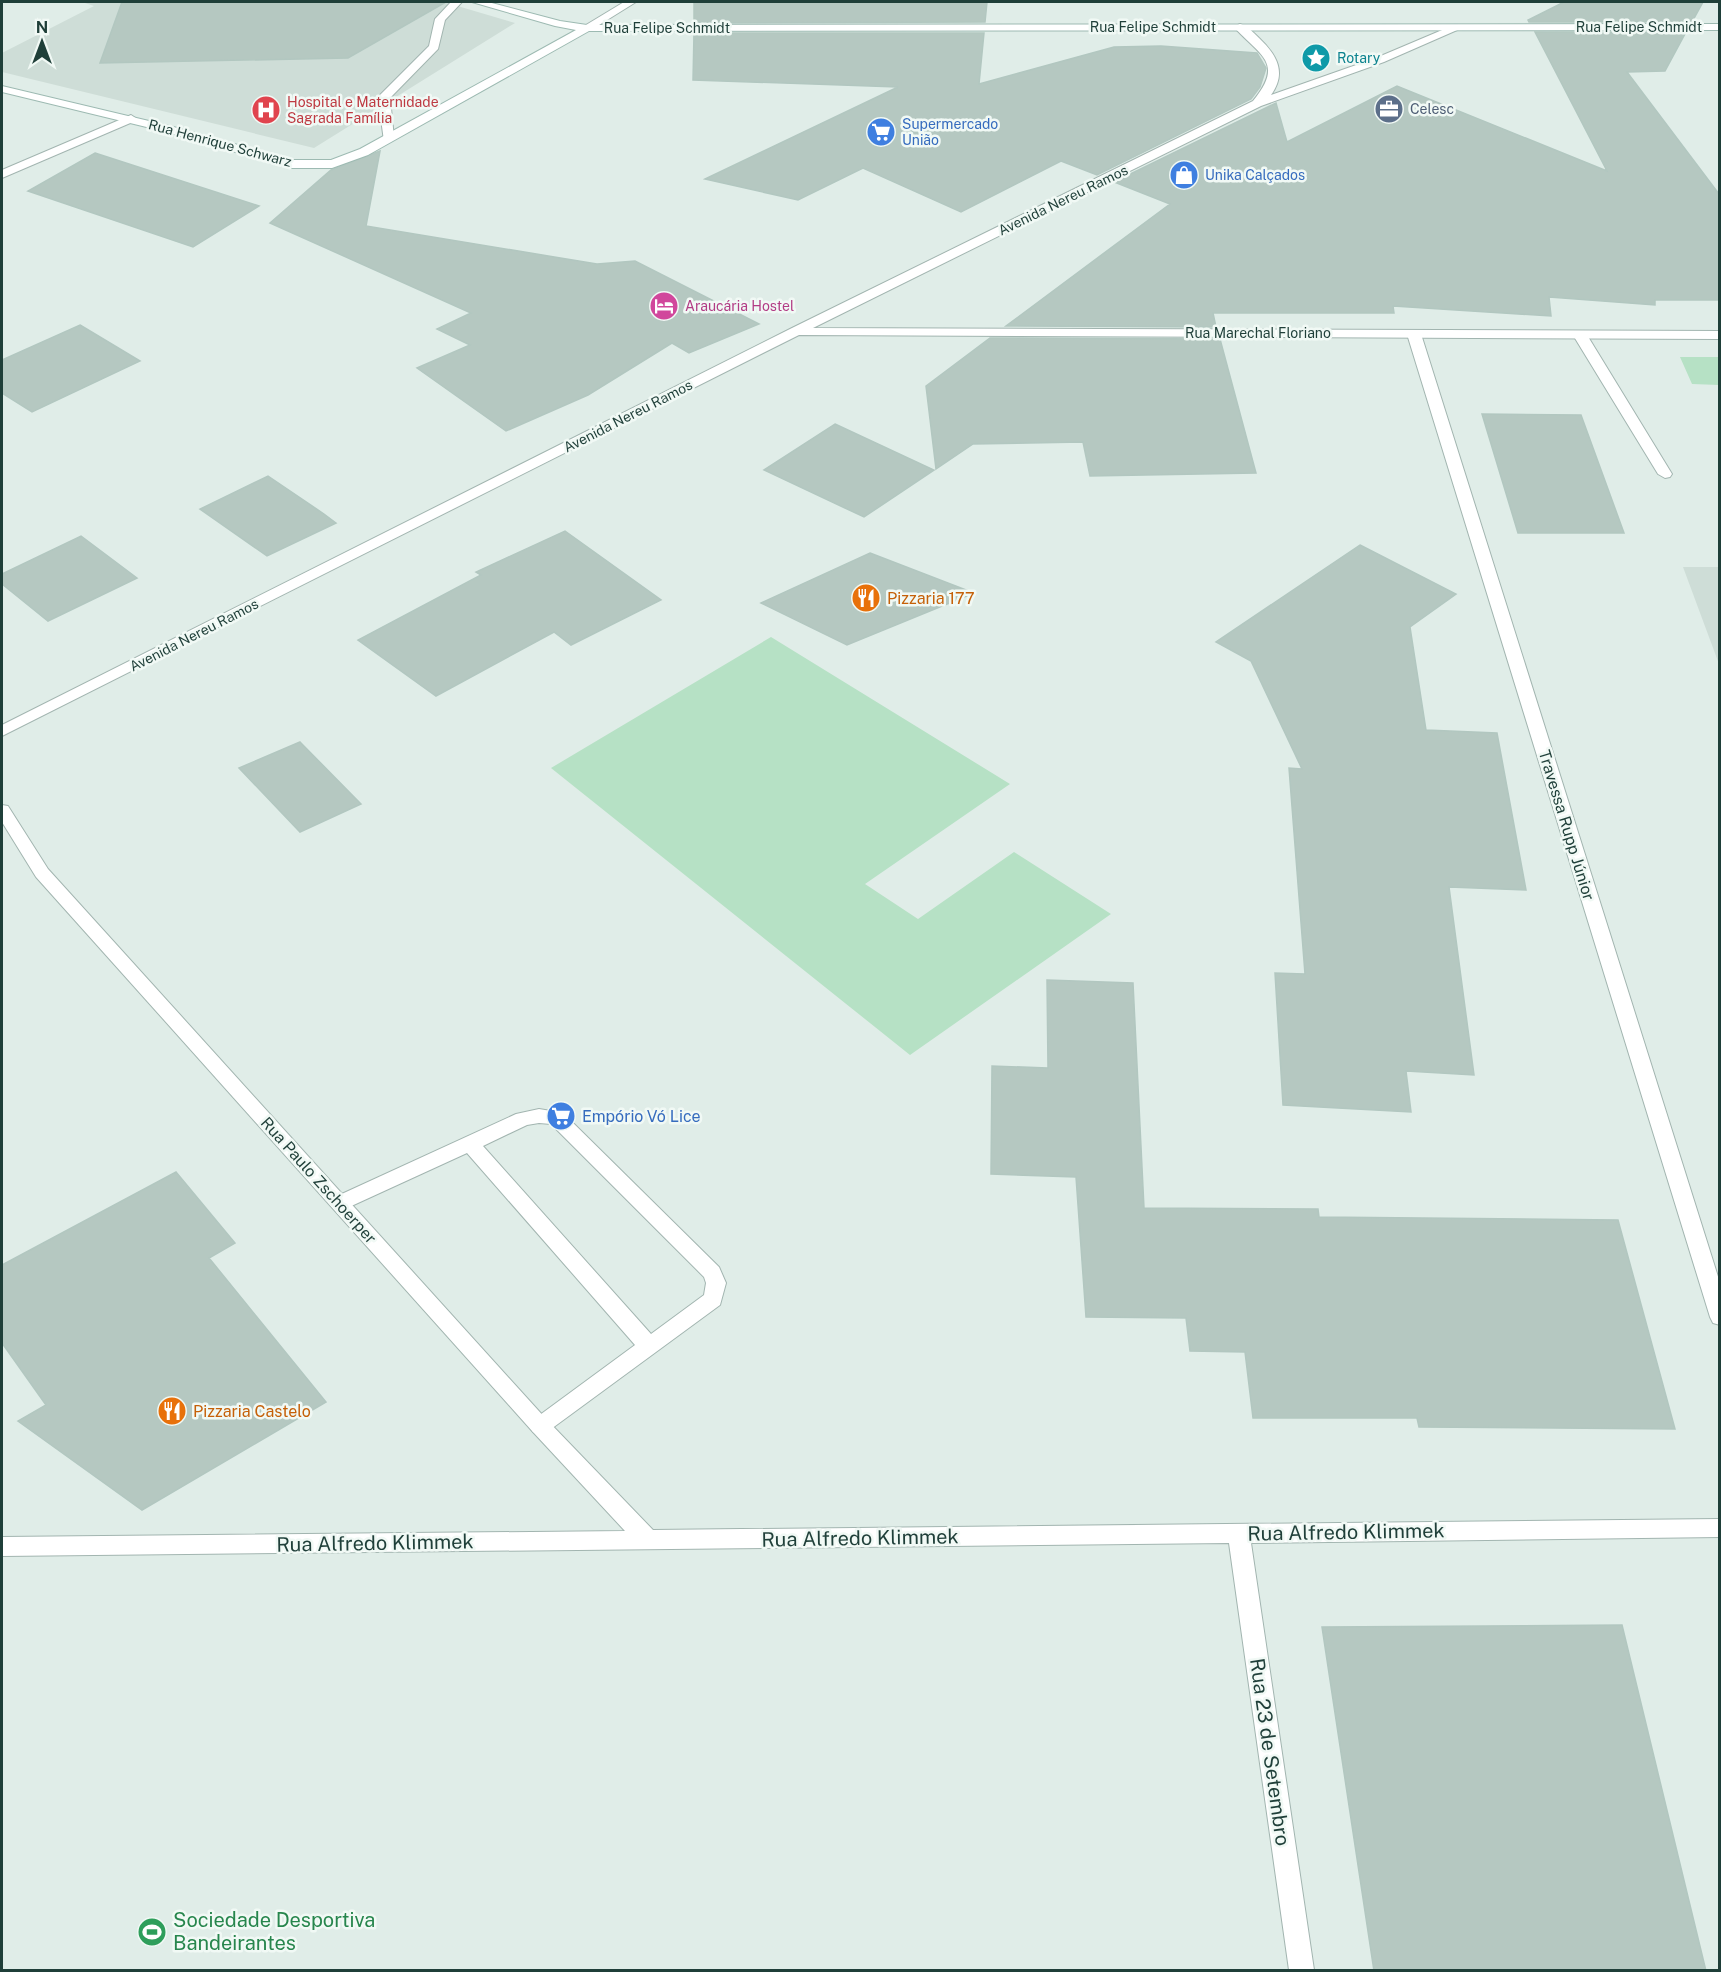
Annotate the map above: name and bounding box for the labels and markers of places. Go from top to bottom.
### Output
place icon: Rotary [1300,42,1332,74]
place label: Rotary [1337,50,1381,66]
office icon: Celesc [1373,93,1405,125]
hospital icon: Hospital e Maternidade Sagrada Família [250,94,282,126]
place label: Hospital e Maternidade Sagrada Família [287,94,439,126]
place label: Celesc [1410,101,1454,117]
supermarket icon: Supermercado União [865,116,897,148]
place label: Supermercado União [902,116,998,148]
shop icon: Unika Calçados [1168,159,1200,191]
place label: Unika Calçados [1205,167,1305,183]
hotel icon: Araucária Hostel [648,290,680,322]
place label: Araucária Hostel [685,298,794,314]
restaurant icon: Pizzaria 177 [850,582,882,614]
place label: Pizzaria 177 [887,589,975,608]
supermarket icon: Empório Vó Lice [545,1100,577,1132]
place label: Empório Vó Lice [582,1107,701,1126]
restaurant icon: Pizzaria Castelo [156,1395,188,1427]
place label: Pizzaria Castelo [193,1402,311,1421]
place label: Sociedade Desportiva Bandeirantes [173,1908,375,1955]
sports icon: Sociedade Desportiva Bandeirantes [136,1916,168,1948]

